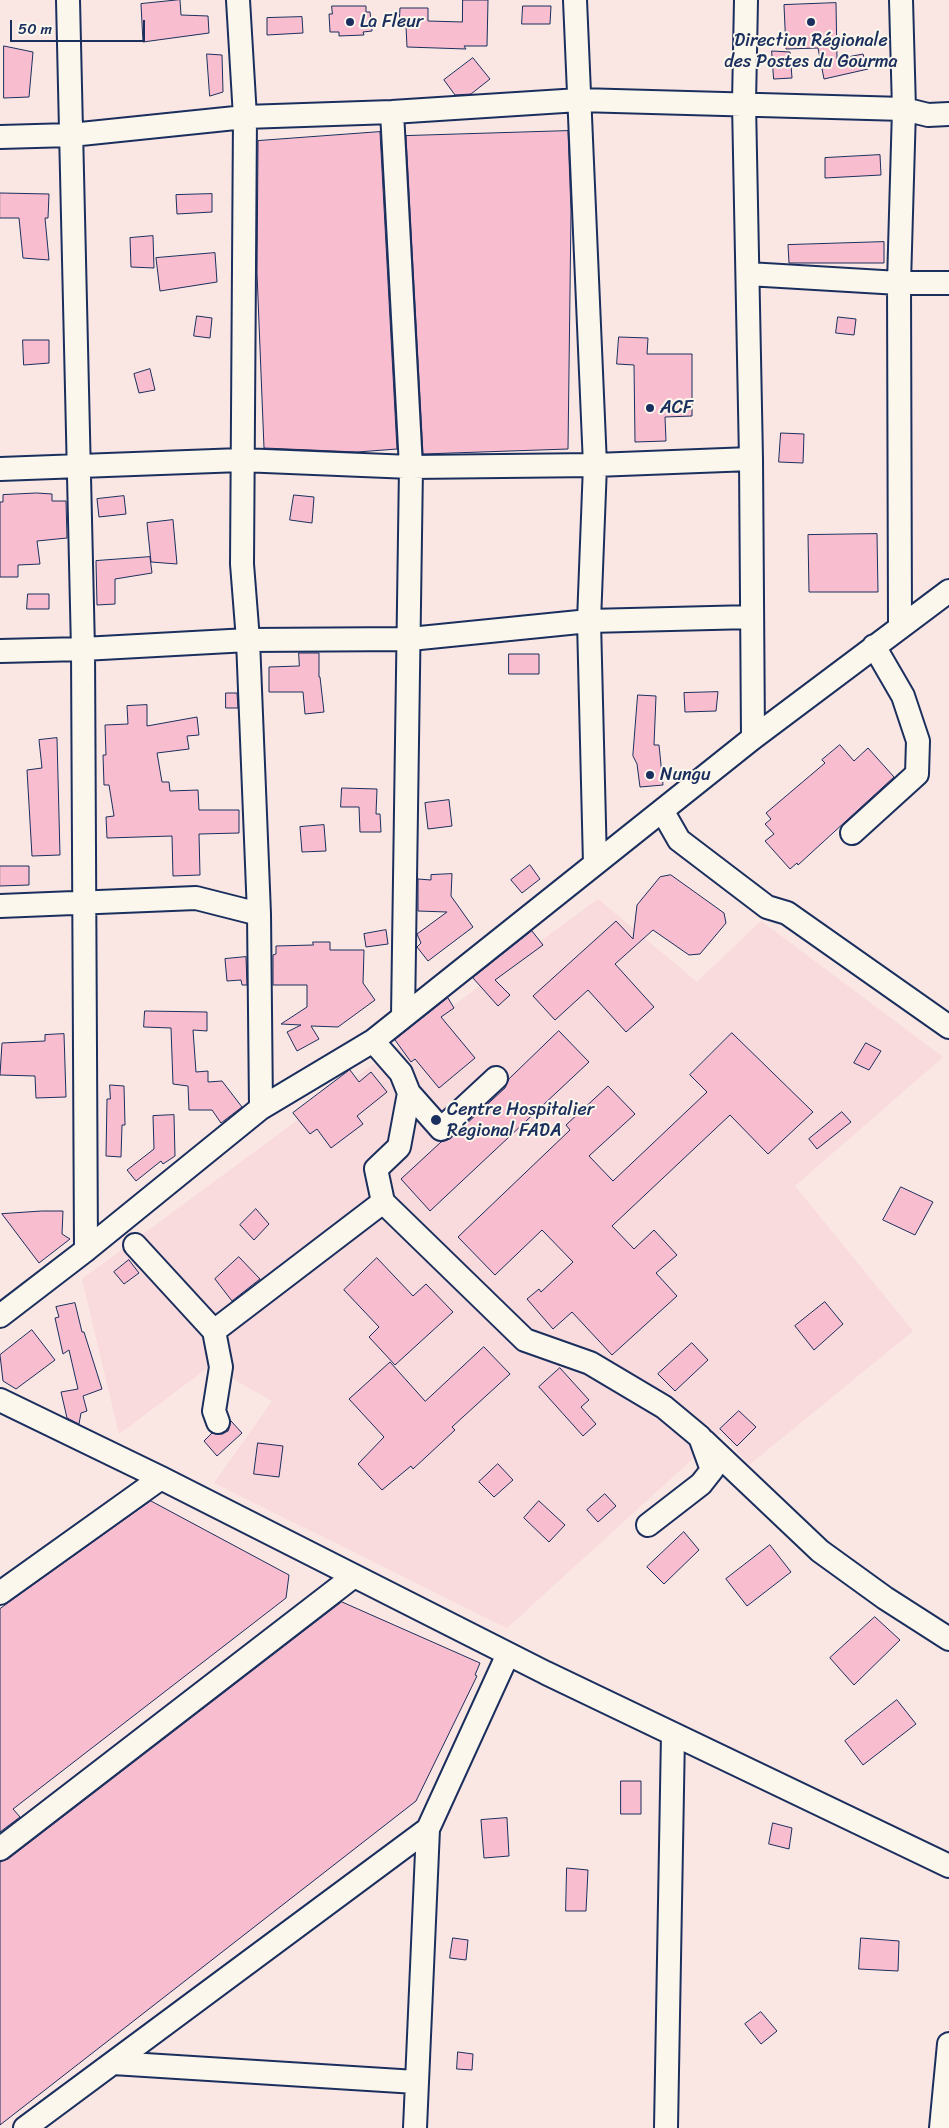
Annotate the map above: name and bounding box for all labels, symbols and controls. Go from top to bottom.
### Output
scale bar [12,10,148,42]
place label: La Fleur [360,11,423,33]
text: 50 m [18,16,52,42]
marker: La Fleur [344,16,356,28]
marker: Direction Régionale des Postes du Gourma [805,16,817,28]
place label: Direction Régionale des Postes du Gourma [724,30,898,72]
place label: ACF [660,397,693,419]
marker: ACF [644,402,656,414]
place label: Nungu [660,764,711,786]
marker: Nungu [644,769,656,781]
place label: Centre Hospitalier Régional FADA [447,1099,594,1142]
marker: Centre Hospitalier Régional FADA [429,1113,443,1127]

